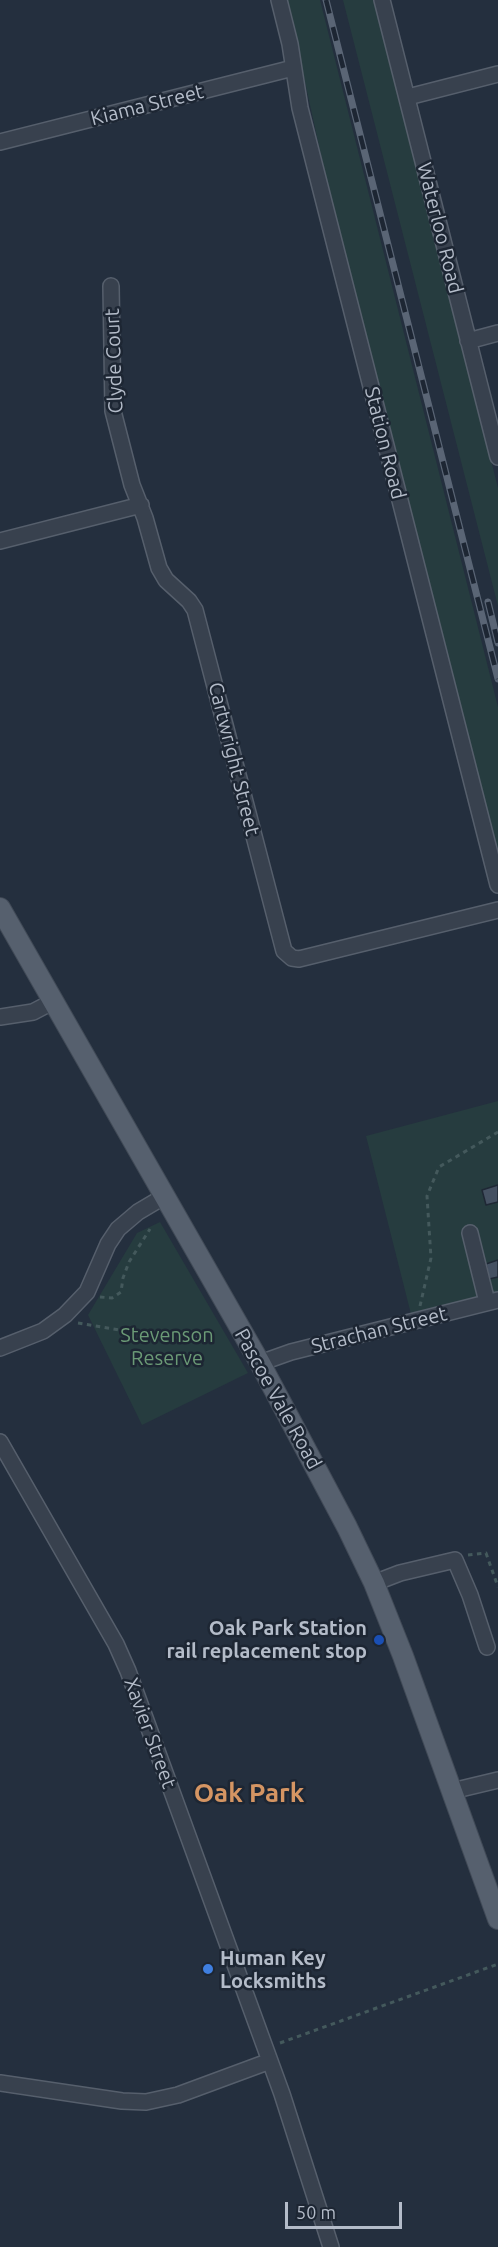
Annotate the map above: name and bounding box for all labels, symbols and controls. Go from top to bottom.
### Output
street label: Kiama Street [88,79,206,131]
street label: Waterloo Road [412,160,468,296]
street label: Clyde Court [100,308,128,414]
street label: Station Road [359,384,411,502]
street label: Cartwright Street [203,680,265,838]
street label: Strachan Street [309,1302,449,1358]
park label: Stevenson Reserve [120,1323,214,1370]
street label: Pascoe Vale Road [229,1325,327,1473]
place label: Oak Park Station rail replacement stop [166,1616,367,1663]
marker: Oak Park Station rail replacement stop [372,1633,386,1647]
street label: Xavier Street [119,1674,181,1792]
district label: Oak Park [194,1777,304,1809]
place label: Human Key Locksmiths [220,1946,326,1993]
marker: Human Key Locksmiths [201,1962,215,1976]
scale bar [288,2190,405,2228]
text: 50 m [296,2202,336,2222]

